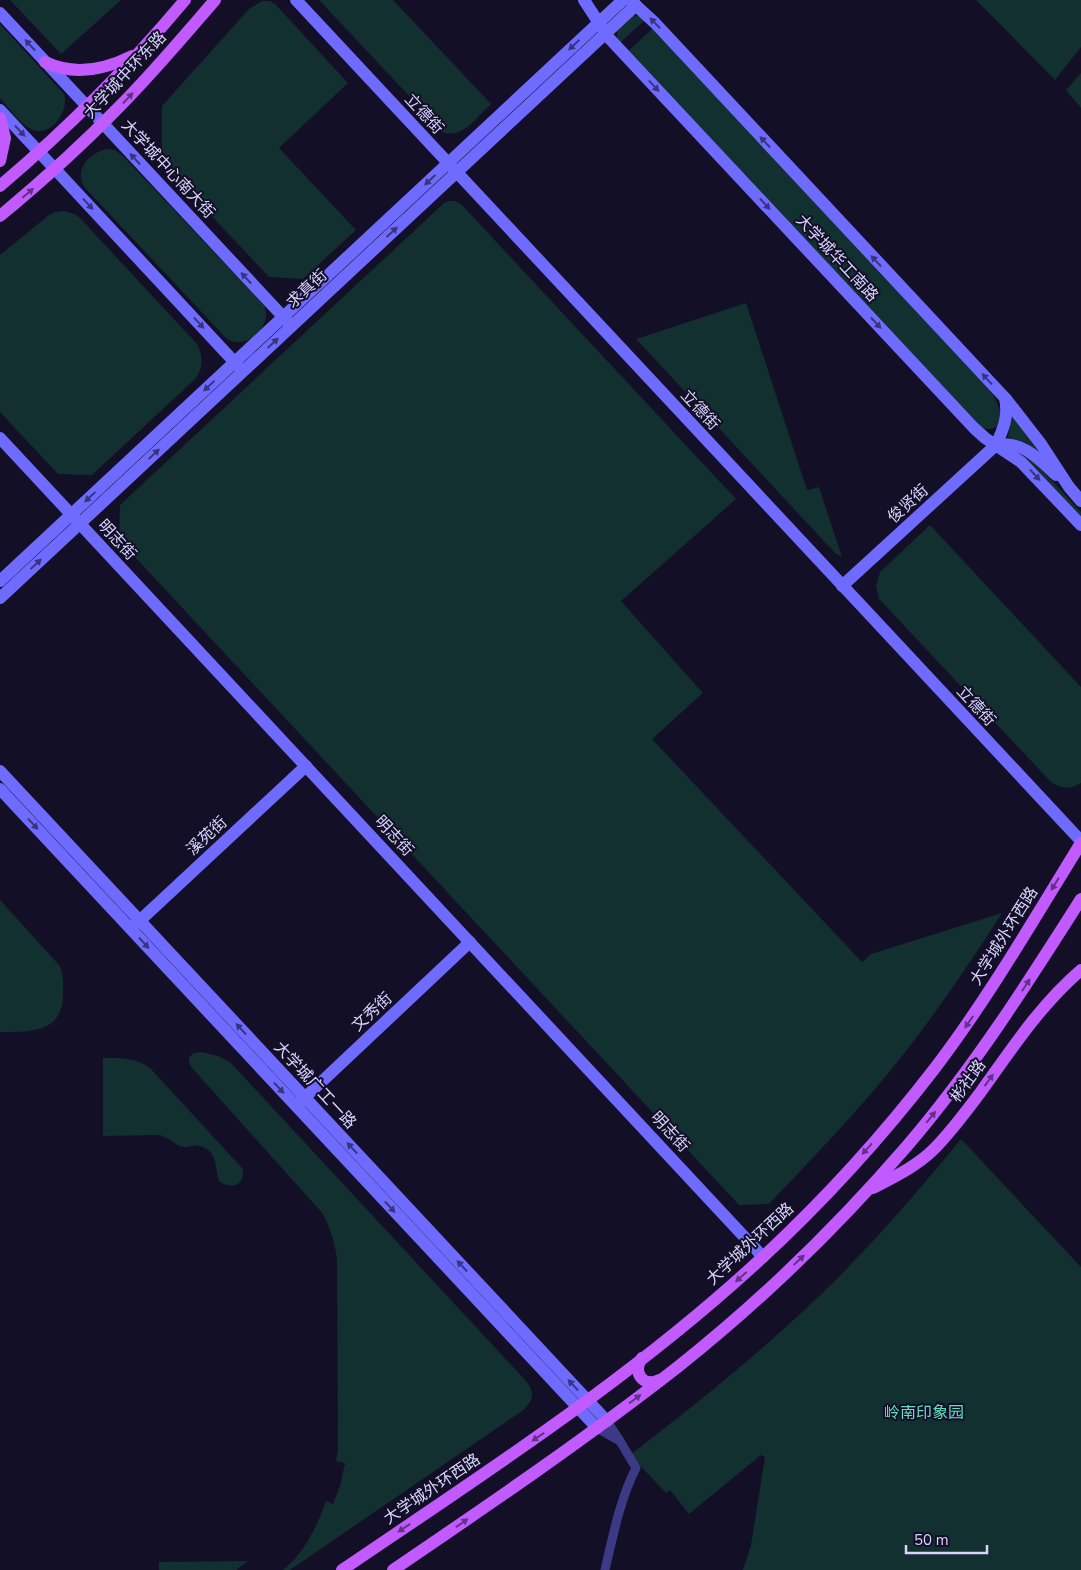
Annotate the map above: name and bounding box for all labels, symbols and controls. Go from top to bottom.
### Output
one-way arrow [649,18,661,30]
street label: 大学城中环东路 [79,27,171,123]
one-way arrow [569,39,581,51]
one-way arrow [24,40,36,52]
one-way arrow [648,79,660,91]
street label: 立德街 [400,89,448,139]
one-way arrow [122,93,134,105]
street label: 大学城中心南大街 [116,115,220,223]
one-way arrow [14,124,26,136]
one-way arrow [760,136,771,148]
one-way arrow [129,153,141,165]
one-way arrow [424,174,436,186]
one-way arrow [21,187,34,198]
one-way arrow [82,198,94,210]
one-way arrow [759,198,771,210]
street label: 大学城华工南路 [791,210,883,306]
one-way arrow [386,226,398,238]
one-way arrow [870,255,882,267]
street label: 求真街 [282,265,332,313]
one-way arrow [240,272,252,284]
one-way arrow [193,317,205,329]
one-way arrow [870,317,882,329]
one-way arrow [267,337,279,349]
one-way arrow [981,374,993,386]
one-way arrow [203,380,215,392]
street label: 立德街 [676,385,724,435]
one-way arrow [148,448,161,459]
one-way arrow [1029,469,1041,481]
street label: 俊贤街 [883,480,933,528]
one-way arrow [84,491,96,503]
street label: 明志街 [93,515,141,565]
one-way arrow [29,558,41,570]
street label: 立德街 [952,681,1000,731]
street label: 明志街 [370,811,418,861]
street label: 溪苑街 [182,812,232,860]
one-way arrow [27,818,39,830]
one-way arrow [1051,878,1060,891]
street label: 大学城外环西路 [965,883,1043,989]
one-way arrow [138,937,150,949]
one-way arrow [1021,979,1031,992]
street label: 文秀街 [347,988,397,1036]
one-way arrow [964,1015,974,1029]
one-way arrow [235,1023,247,1035]
street label: 大学城广工一路 [269,1037,361,1133]
street label: 彬社路 [945,1055,991,1107]
one-way arrow [984,1074,995,1087]
one-way arrow [273,1081,285,1093]
street label: 明志街 [646,1107,694,1157]
one-way arrow [925,1111,936,1124]
one-way arrow [346,1142,358,1154]
one-way arrow [861,1142,873,1154]
street label: 大学城外环西路 [702,1198,798,1290]
one-way arrow [384,1200,396,1212]
one-way arrow [793,1254,805,1266]
one-way arrow [457,1260,468,1273]
one-way arrow [735,1271,747,1283]
one-way arrow [567,1380,579,1392]
one-way arrow [628,1393,641,1404]
park label: 岭南印象园 [884,1402,964,1424]
one-way arrow [531,1432,545,1442]
street label: 大学城外环西路 [379,1449,485,1529]
one-way arrow [456,1518,469,1528]
scale bar [906,1522,987,1554]
one-way arrow [397,1523,411,1533]
text: 50 m [914,1530,949,1550]

